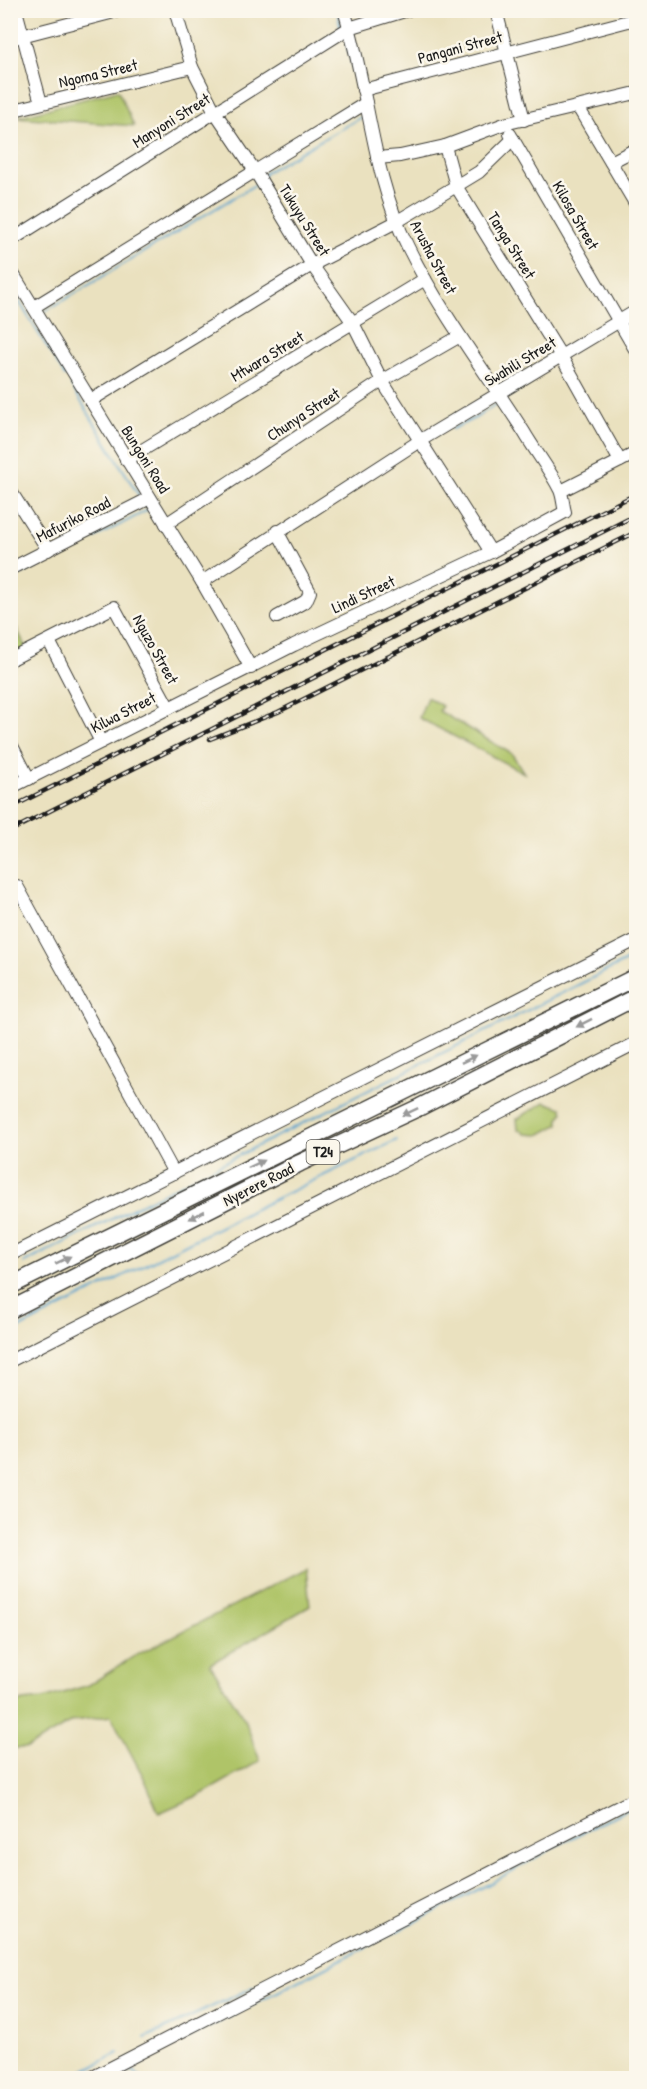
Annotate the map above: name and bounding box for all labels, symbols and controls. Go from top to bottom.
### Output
street label: Pangani Street [415,25,505,69]
street label: Ngoma Street [56,53,140,93]
street label: Manyoni Street [128,87,215,153]
street label: Kilosa Street [547,177,605,254]
street label: Tukuyu Street [274,180,336,261]
street label: Tanga Street [483,207,542,283]
street label: Arusha Street [405,216,463,298]
street label: Mtwara Street [226,325,308,387]
street label: Swahili Street [480,331,560,391]
street label: Chunya Street [262,382,344,446]
street label: Bungoni Road [117,421,175,497]
street label: Mafuriko Road [32,491,114,547]
street label: Lindi Street [328,570,399,618]
street label: Nguzo Street [128,610,184,688]
street label: Kilwa Street [86,686,160,738]
one-way arrow [576,1019,593,1028]
one-way arrow [460,1055,478,1065]
one-way arrow [402,1107,419,1116]
road number: T24 [306,1140,340,1164]
street label: Nyerere Road [219,1157,297,1211]
one-way arrow [248,1159,265,1168]
one-way arrow [188,1210,205,1220]
one-way arrow [54,1255,71,1265]

